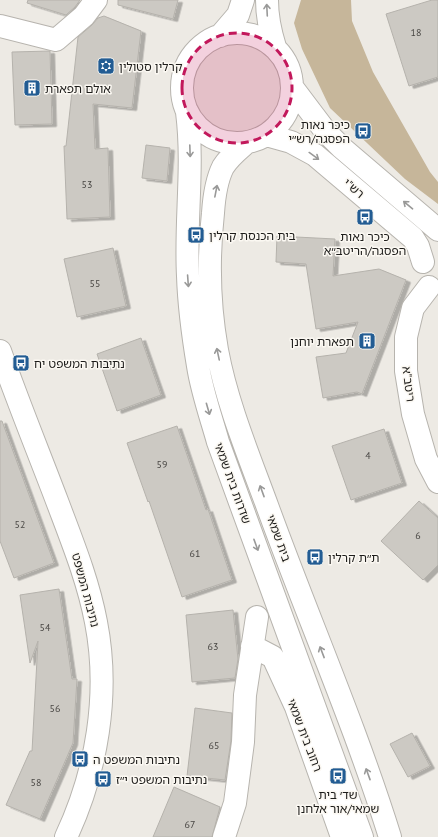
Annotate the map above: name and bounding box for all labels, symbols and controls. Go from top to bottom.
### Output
one-way arrow [263,4,271,17]
house number: 18 [411,26,421,39]
synagogue icon: קרלין סטולין [96,56,116,76]
place label: קרלין סטולין [119,59,183,74]
building icon: אולם תפארת [22,78,42,98]
place label: אולם תפארת [45,81,111,96]
place label: כיכר נאות הפסגה/רש״י [288,117,350,146]
bus stop icon: כיכר נאות הפסגה/רש״י [353,121,373,141]
one-way arrow [186,144,194,157]
one-way arrow [309,151,320,160]
street label: רש"י [341,175,367,201]
house number: 53 [82,178,92,191]
one-way arrow [212,185,220,198]
one-way arrow [403,201,413,210]
bus stop icon: כיכר נאות הפסגה/הריטב״א [355,207,375,227]
bus stop icon: בית הכנסת קרלין [186,225,206,245]
place label: בית הכנסת קרלין [209,228,296,243]
place label: כיכר נאות הפסגה/הריטב״א [324,229,406,258]
one-way arrow [185,274,192,287]
house number: 55 [90,277,100,290]
building icon: תפארת יוחנן [357,331,377,351]
place label: תפארת יוחנן [290,334,354,349]
one-way arrow [213,348,221,361]
bus stop icon: נתיבות המשפט יח [11,353,31,373]
place label: נתיבות המשפט יח [34,356,125,371]
street label: ריטב"א [399,365,419,403]
one-way arrow [205,402,212,415]
street label: שדרות בית שמאי [211,440,255,526]
house number: 4 [365,449,371,462]
house number: 59 [157,458,167,471]
one-way arrow [257,486,265,498]
street label: בית שמאי [264,512,294,564]
house number: 52 [15,518,25,531]
house number: 6 [415,529,421,542]
one-way arrow [252,539,260,551]
house number: 61 [190,547,200,560]
bus stop icon: ת״ת קרלין [305,547,325,567]
place label: ת״ת קרלין [328,550,380,565]
street label: נתיבות המשפט [69,551,103,629]
house number: 54 [40,621,51,634]
house number: 63 [208,640,218,653]
one-way arrow [318,647,326,659]
street label: רחוב בית שמאי [284,696,326,774]
house number: 56 [50,702,60,715]
house number: 65 [209,739,219,752]
bus stop icon: נתיבות המשפט ה [70,749,90,769]
place label: נתיבות המשפט ה [93,752,180,767]
bus stop icon: שד׳ בית שמאי/אור אלחנן [328,766,348,786]
one-way arrow [364,768,372,780]
bus stop icon: נתיבות המשפט י״ז [93,769,113,789]
place label: נתיבות המשפט י״ז [116,772,207,787]
house number: 58 [31,776,41,789]
place label: שד׳ בית שמאי/אור אלחנן [297,787,379,816]
house number: 67 [185,818,195,831]

